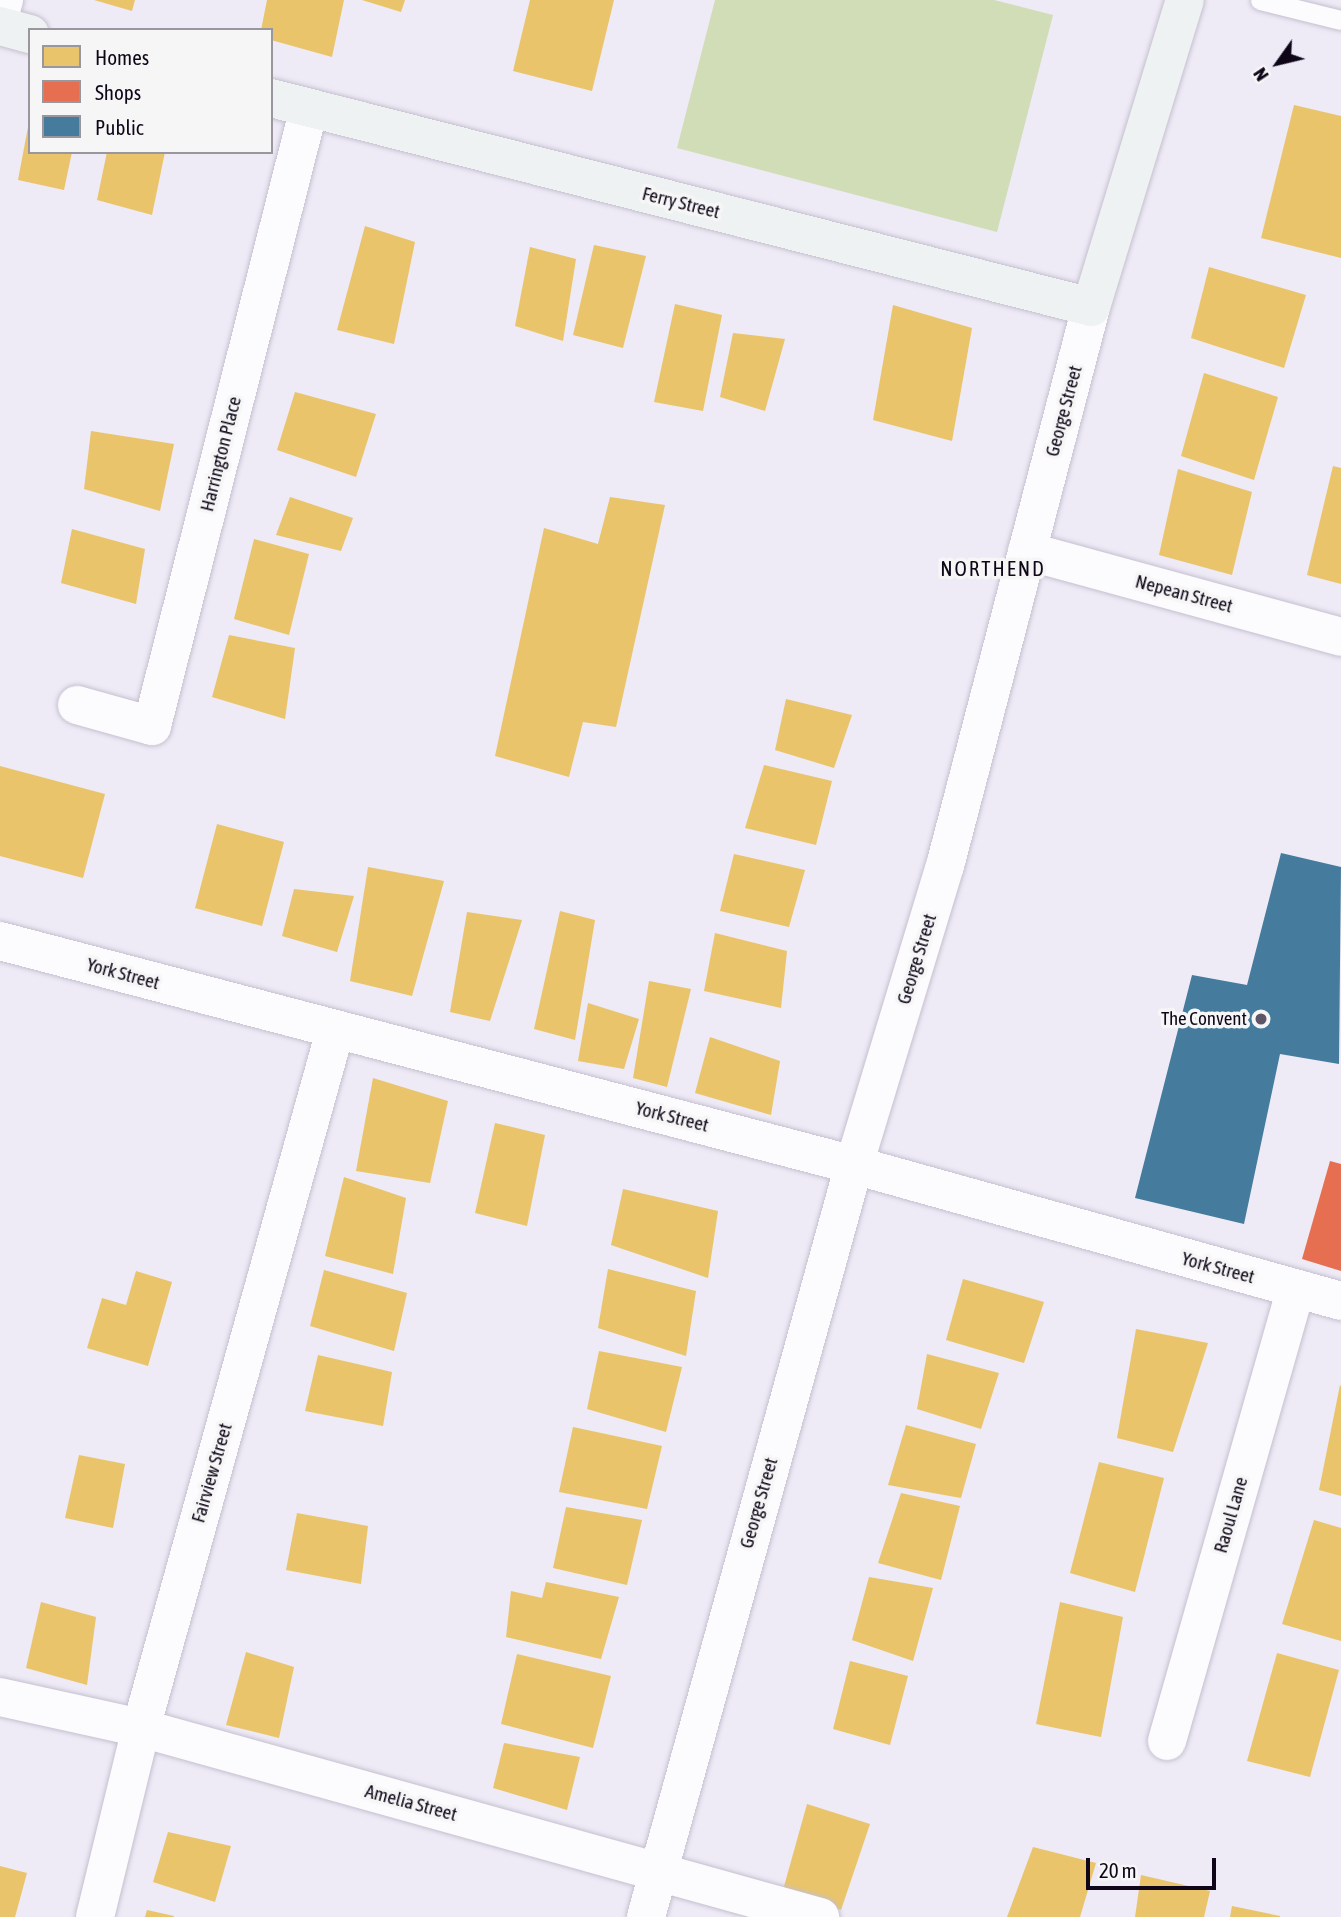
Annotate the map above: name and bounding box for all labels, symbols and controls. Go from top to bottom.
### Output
legend [28,28,273,154]
north arrow [1243,28,1313,98]
text: Homes [95,45,149,69]
text: N [1248,64,1273,86]
text: Shops [95,80,141,104]
text: Public [95,115,144,139]
street label: Ferry Street [640,182,722,224]
street label: George Street [1041,363,1087,459]
street label: Harrington Place [196,394,246,514]
district label: NORTHEND [941,555,1045,581]
street label: Nepean Street [1133,570,1235,618]
street label: George Street [892,911,942,1007]
street label: York Street [84,953,162,995]
place label: The Convent [1161,1008,1247,1030]
marker: The Convent [1253,1011,1269,1027]
street label: York Street [633,1097,711,1137]
street label: York Street [1179,1247,1257,1289]
street label: Fairview Street [187,1421,237,1525]
street label: George Street [735,1455,783,1551]
street label: Raoul Lane [1209,1474,1253,1556]
street label: Amelia Street [363,1780,459,1826]
scale bar [1089,1843,1218,1887]
text: 20 m [1099,1858,1137,1882]

